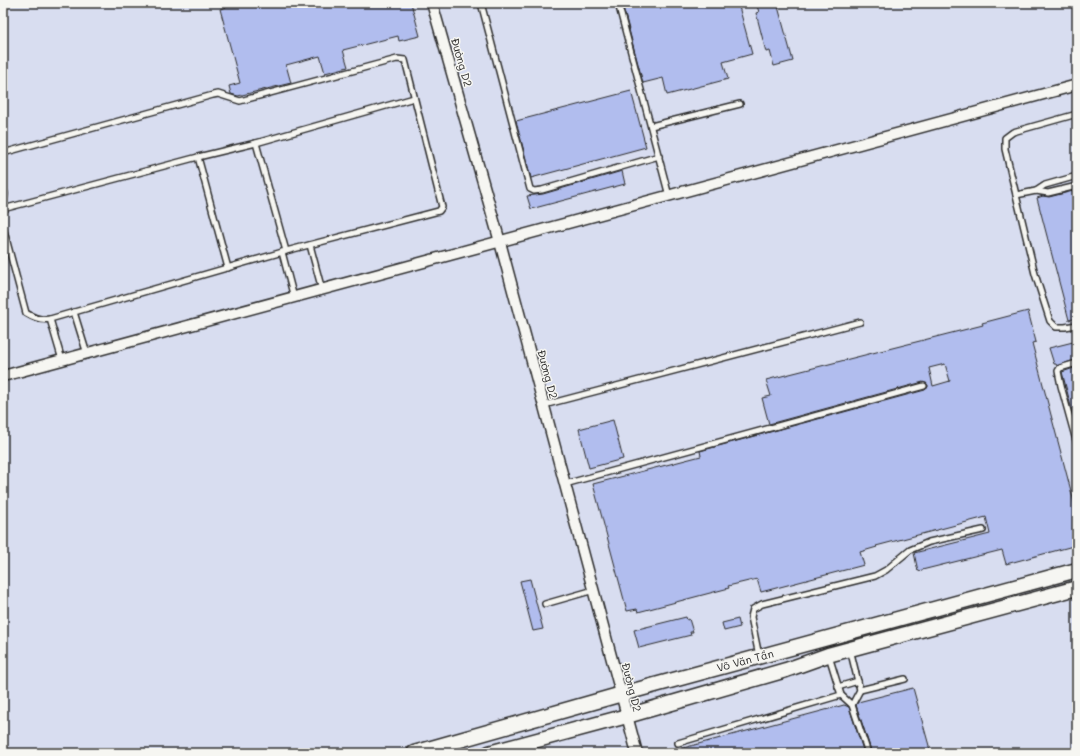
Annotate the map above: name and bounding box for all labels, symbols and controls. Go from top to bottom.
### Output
street label: Đường D2 [448,36,476,88]
street label: Đường D2 [534,348,562,400]
street label: Võ Văn Tần [715,645,775,675]
street label: Đường D2 [619,661,645,713]

